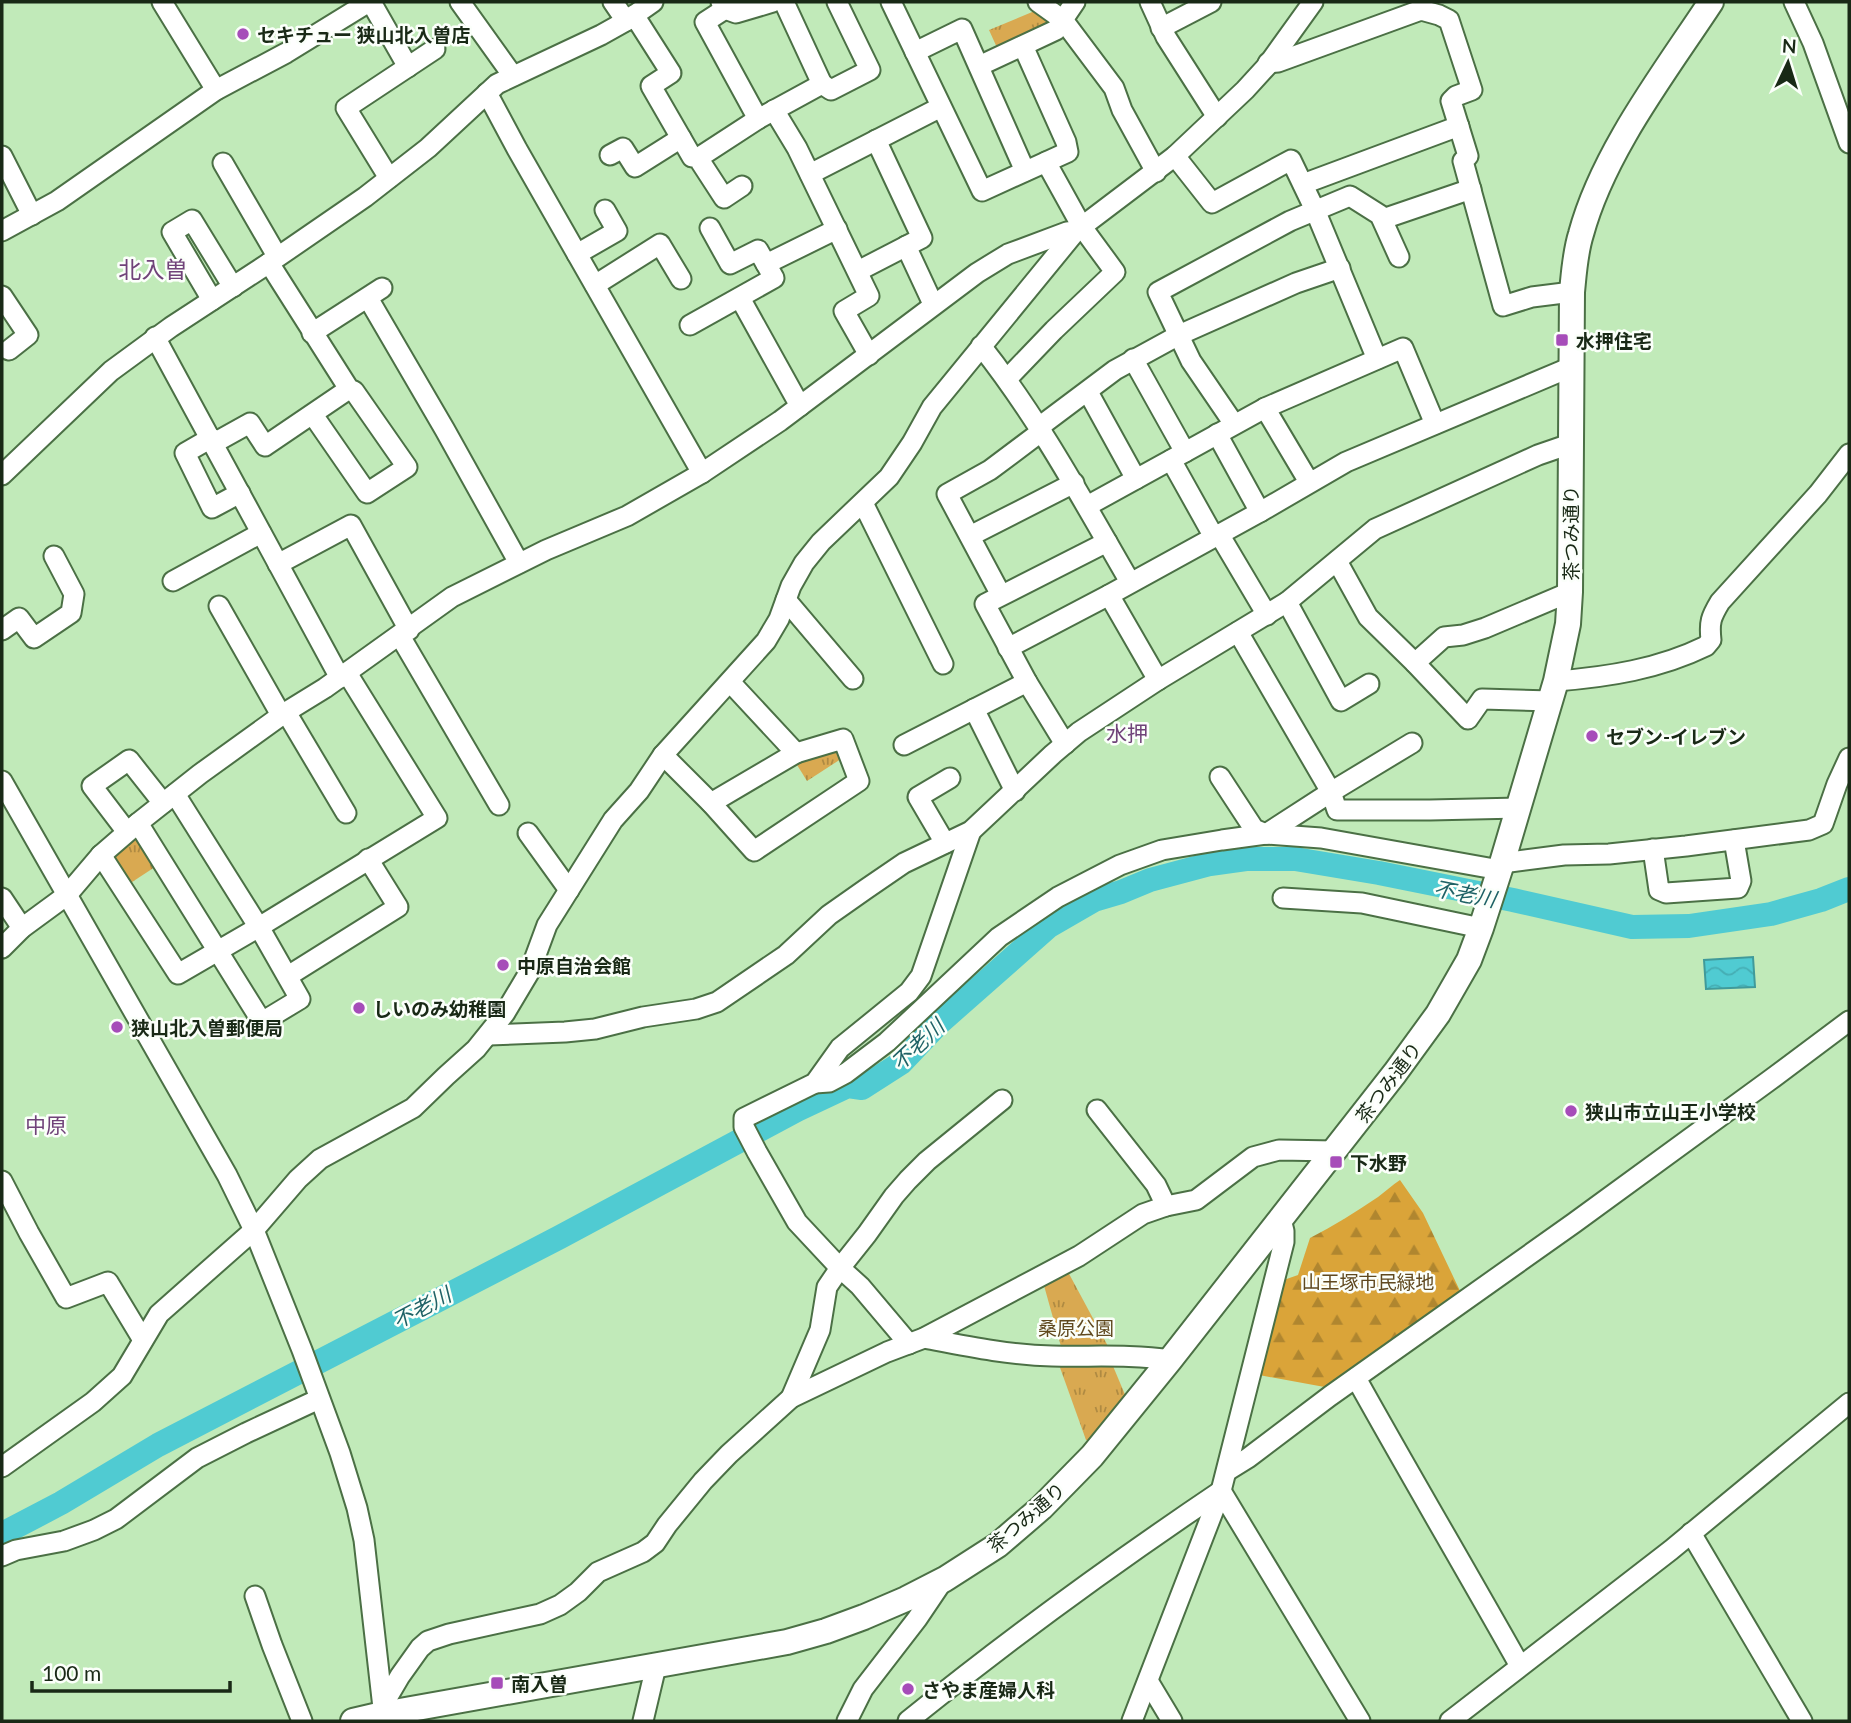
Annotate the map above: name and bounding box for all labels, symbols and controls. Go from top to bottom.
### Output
place label: セキチュー 狭山北入曽店 [257,23,471,46]
marker: セキチュー 狭山北入曽店 [235,26,251,42]
north arrow [1753,28,1823,98]
text: N [1781,34,1797,58]
district label: 北入曽 [119,255,188,283]
place label: 水押住宅 [1576,329,1652,352]
marker: 水押住宅 [1554,332,1570,348]
street label: 茶つみ通り [1559,485,1582,581]
district label: 水押 [1106,720,1148,745]
place label: セブン-イレブン [1606,725,1746,748]
marker: セブン-イレブン [1584,728,1600,744]
water label: 不老川 [1432,875,1500,912]
place label: 中原自治会館 [517,954,631,977]
marker: 中原自治会館 [495,957,511,973]
place label: しいのみ幼稚園 [373,997,506,1020]
marker: しいのみ幼稚園 [351,1000,367,1016]
water label: 不老川 [885,1012,950,1075]
place label: 狭山北入曽郵便局 [131,1016,283,1039]
marker: 狭山北入曽郵便局 [109,1019,125,1035]
street label: 茶つみ通り [1350,1037,1426,1127]
place label: 狭山市立山王小学校 [1585,1100,1756,1123]
marker: 狭山市立山王小学校 [1563,1103,1579,1119]
district label: 中原 [25,1112,67,1137]
place label: 下水野 [1350,1151,1407,1174]
marker: 下水野 [1328,1154,1344,1170]
park label: 山王塚市民緑地 [1301,1270,1435,1293]
water label: 不老川 [387,1280,456,1333]
park label: 桑原公園 [1038,1316,1114,1339]
street label: 茶つみ通り [983,1477,1069,1557]
scale bar [32,1650,229,1694]
text: 100 m [42,1660,101,1685]
place label: 南入曽 [511,1672,568,1695]
marker: 南入曽 [489,1675,505,1691]
place label: さやま産婦人科 [922,1678,1055,1701]
marker: さやま産婦人科 [900,1681,916,1697]

